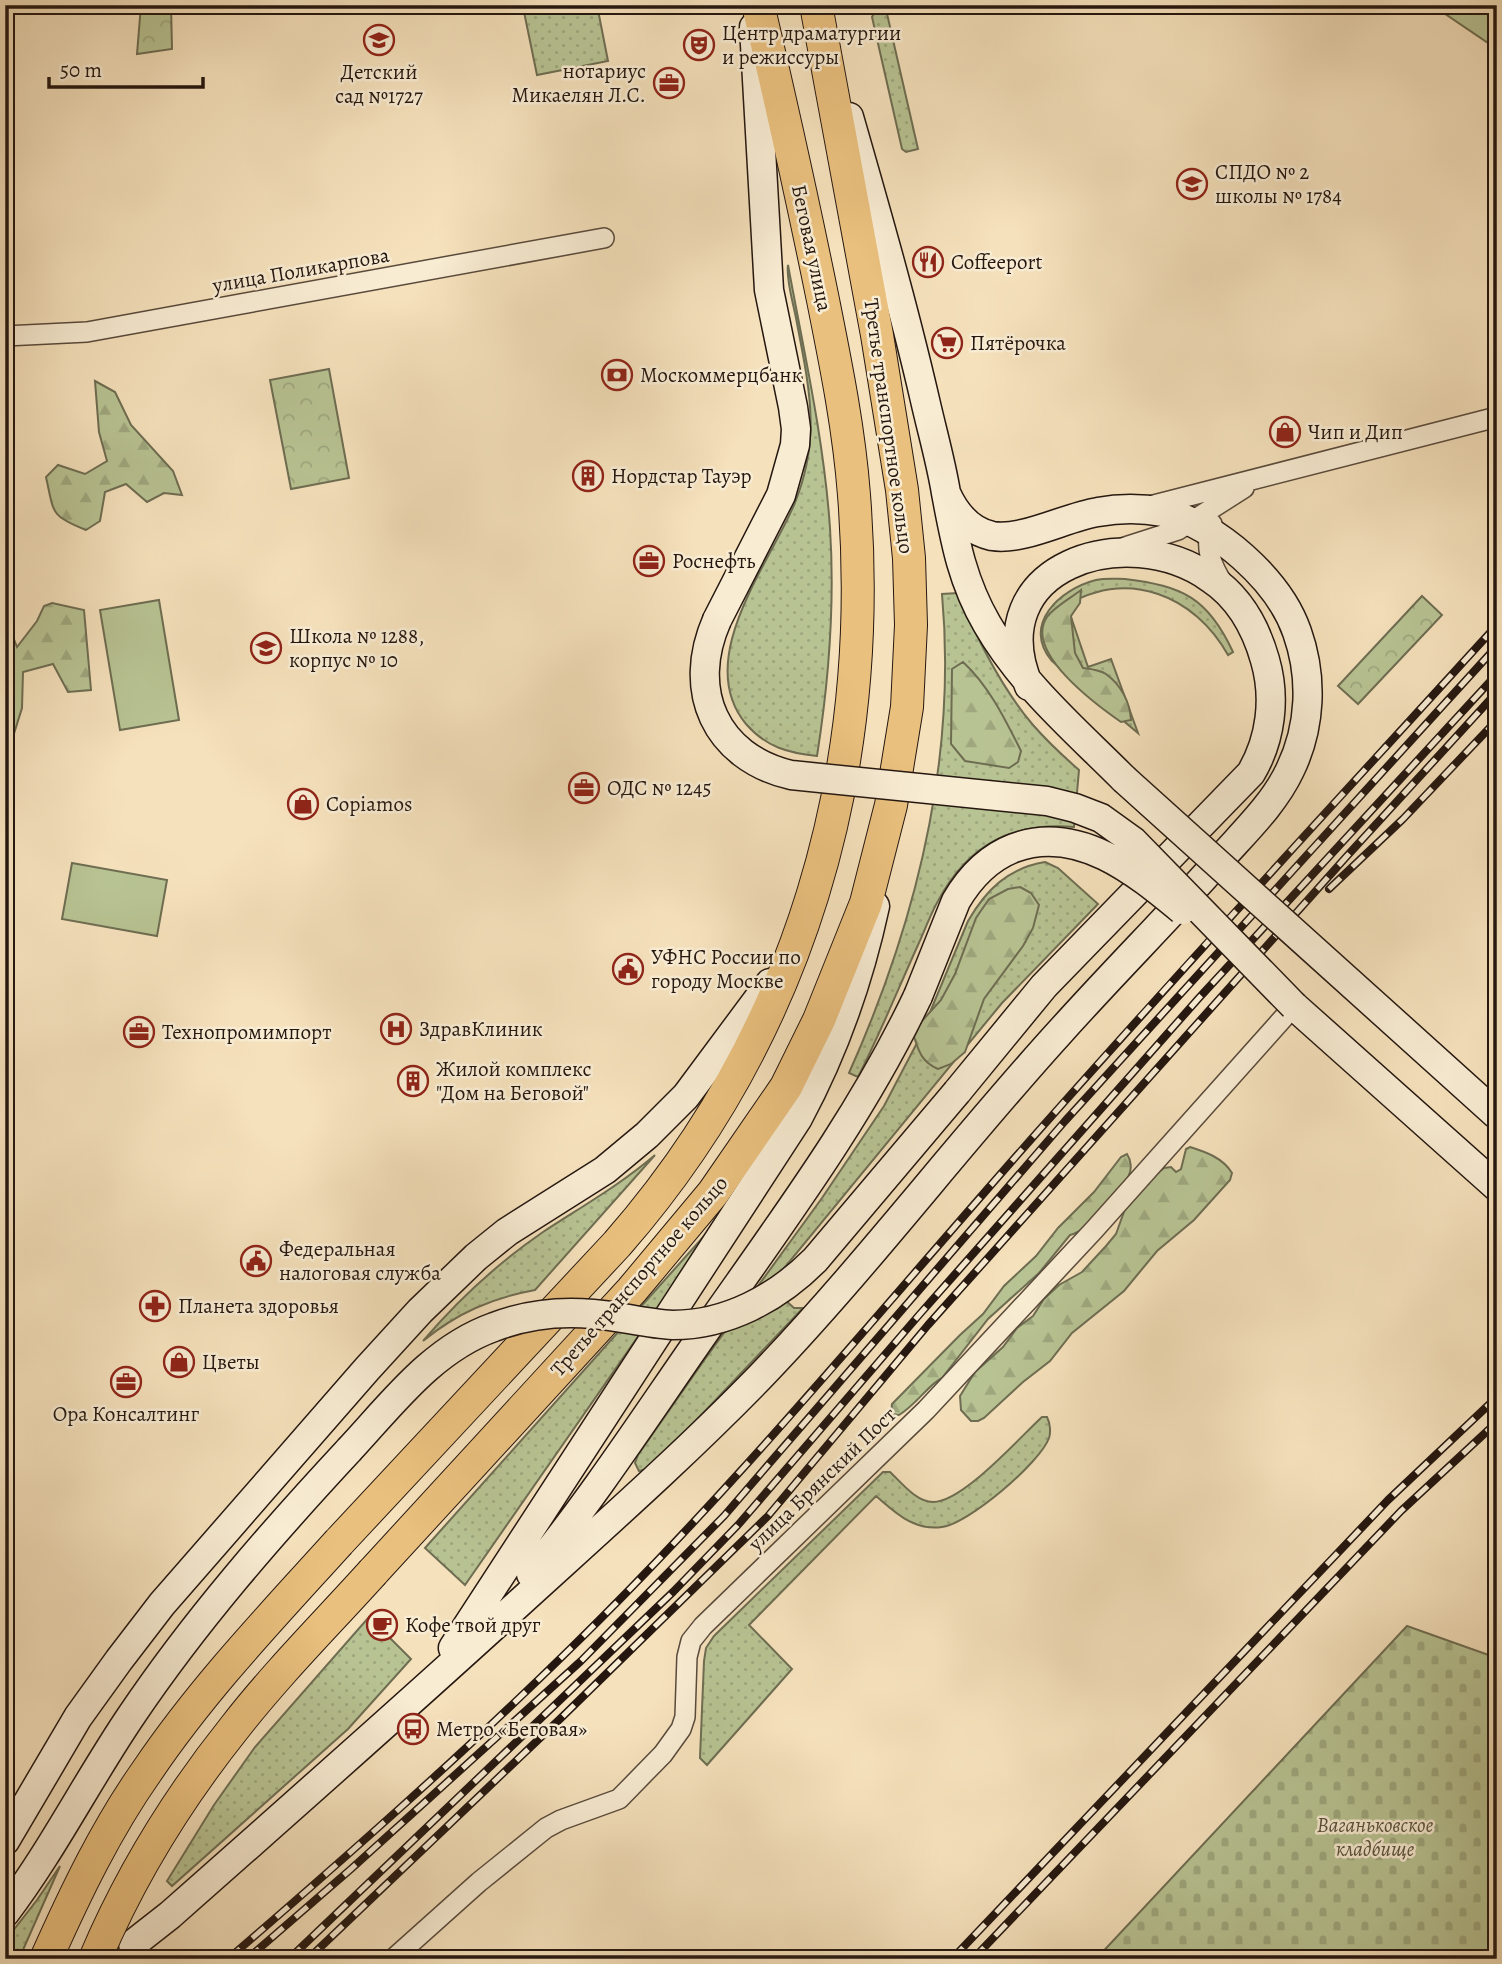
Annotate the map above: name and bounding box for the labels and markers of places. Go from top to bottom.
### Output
place label: Центр драматургии и режиссуры [722,19,901,71]
school or university icon: Детский сад №1727 [362,23,396,57]
theatre icon: Центр драматургии и режиссуры [682,28,716,62]
place label: нотариус Микаелян Л.С. [511,57,646,109]
place label: Детский сад №1727 [335,58,423,110]
office icon: нотариус Микаелян Л.С. [652,66,686,100]
place label: СПДО № 2 школы № 1784 [1215,158,1342,210]
school or university icon: СПДО № 2 школы № 1784 [1175,167,1209,201]
restaurant icon: Coffeeport [911,245,945,279]
place label: Coffeeport [951,248,1042,276]
supermarket icon: Пятёрочка [930,326,964,360]
place label: Пятёрочка [970,329,1066,357]
bank icon: Москоммерцбанк [600,358,634,392]
place label: Москоммерцбанк [640,361,803,389]
shop icon: Чип и Дип [1268,415,1302,449]
place label: Чип и Дип [1308,418,1403,446]
building icon: Нордстар Тауэр [571,459,605,493]
place label: Нордстар Тауэр [611,462,752,490]
office icon: Роснефть [632,544,666,578]
place label: Роснефть [672,547,755,575]
place label: Школа № 1288, корпус № 10 [289,622,424,674]
school or university icon: Школа № 1288, корпус № 10 [249,631,283,665]
office icon: ОДС № 1245 [567,771,601,805]
place label: ОДС № 1245 [607,774,711,802]
shop icon: Copiamos [286,787,320,821]
place label: Copiamos [326,790,412,818]
place label: УФНС России по городу Москве [651,943,801,995]
public building icon: УФНС России по городу Москве [611,952,645,986]
hospital icon: ЗдравКлиник [379,1012,413,1046]
office icon: Технопромимпорт [122,1015,156,1049]
place label: ЗдравКлиник [419,1015,543,1043]
place label: Технопромимпорт [162,1018,332,1046]
place label: Жилой комплекс "Дом на Беговой" [436,1055,592,1107]
building icon: Жилой комплекс "Дом на Беговой" [396,1064,430,1098]
place label: Федеральная налоговая служба [279,1235,441,1287]
public building icon: Федеральная налоговая служба [239,1244,273,1278]
pharmacy icon: Планета здоровья [138,1289,172,1323]
place label: Планета здоровья [178,1292,339,1320]
shop icon: Цветы [162,1345,196,1379]
place label: Цветы [202,1348,260,1376]
office icon: Ора Консалтинг [109,1365,143,1399]
place label: Ора Консалтинг [53,1400,200,1428]
cafe icon: Кофе твой друг [365,1608,399,1642]
place label: Кофе твой друг [405,1611,541,1639]
bus stop icon: Метро «Беговая» [396,1712,430,1746]
place label: Метро «Беговая» [436,1715,587,1743]

